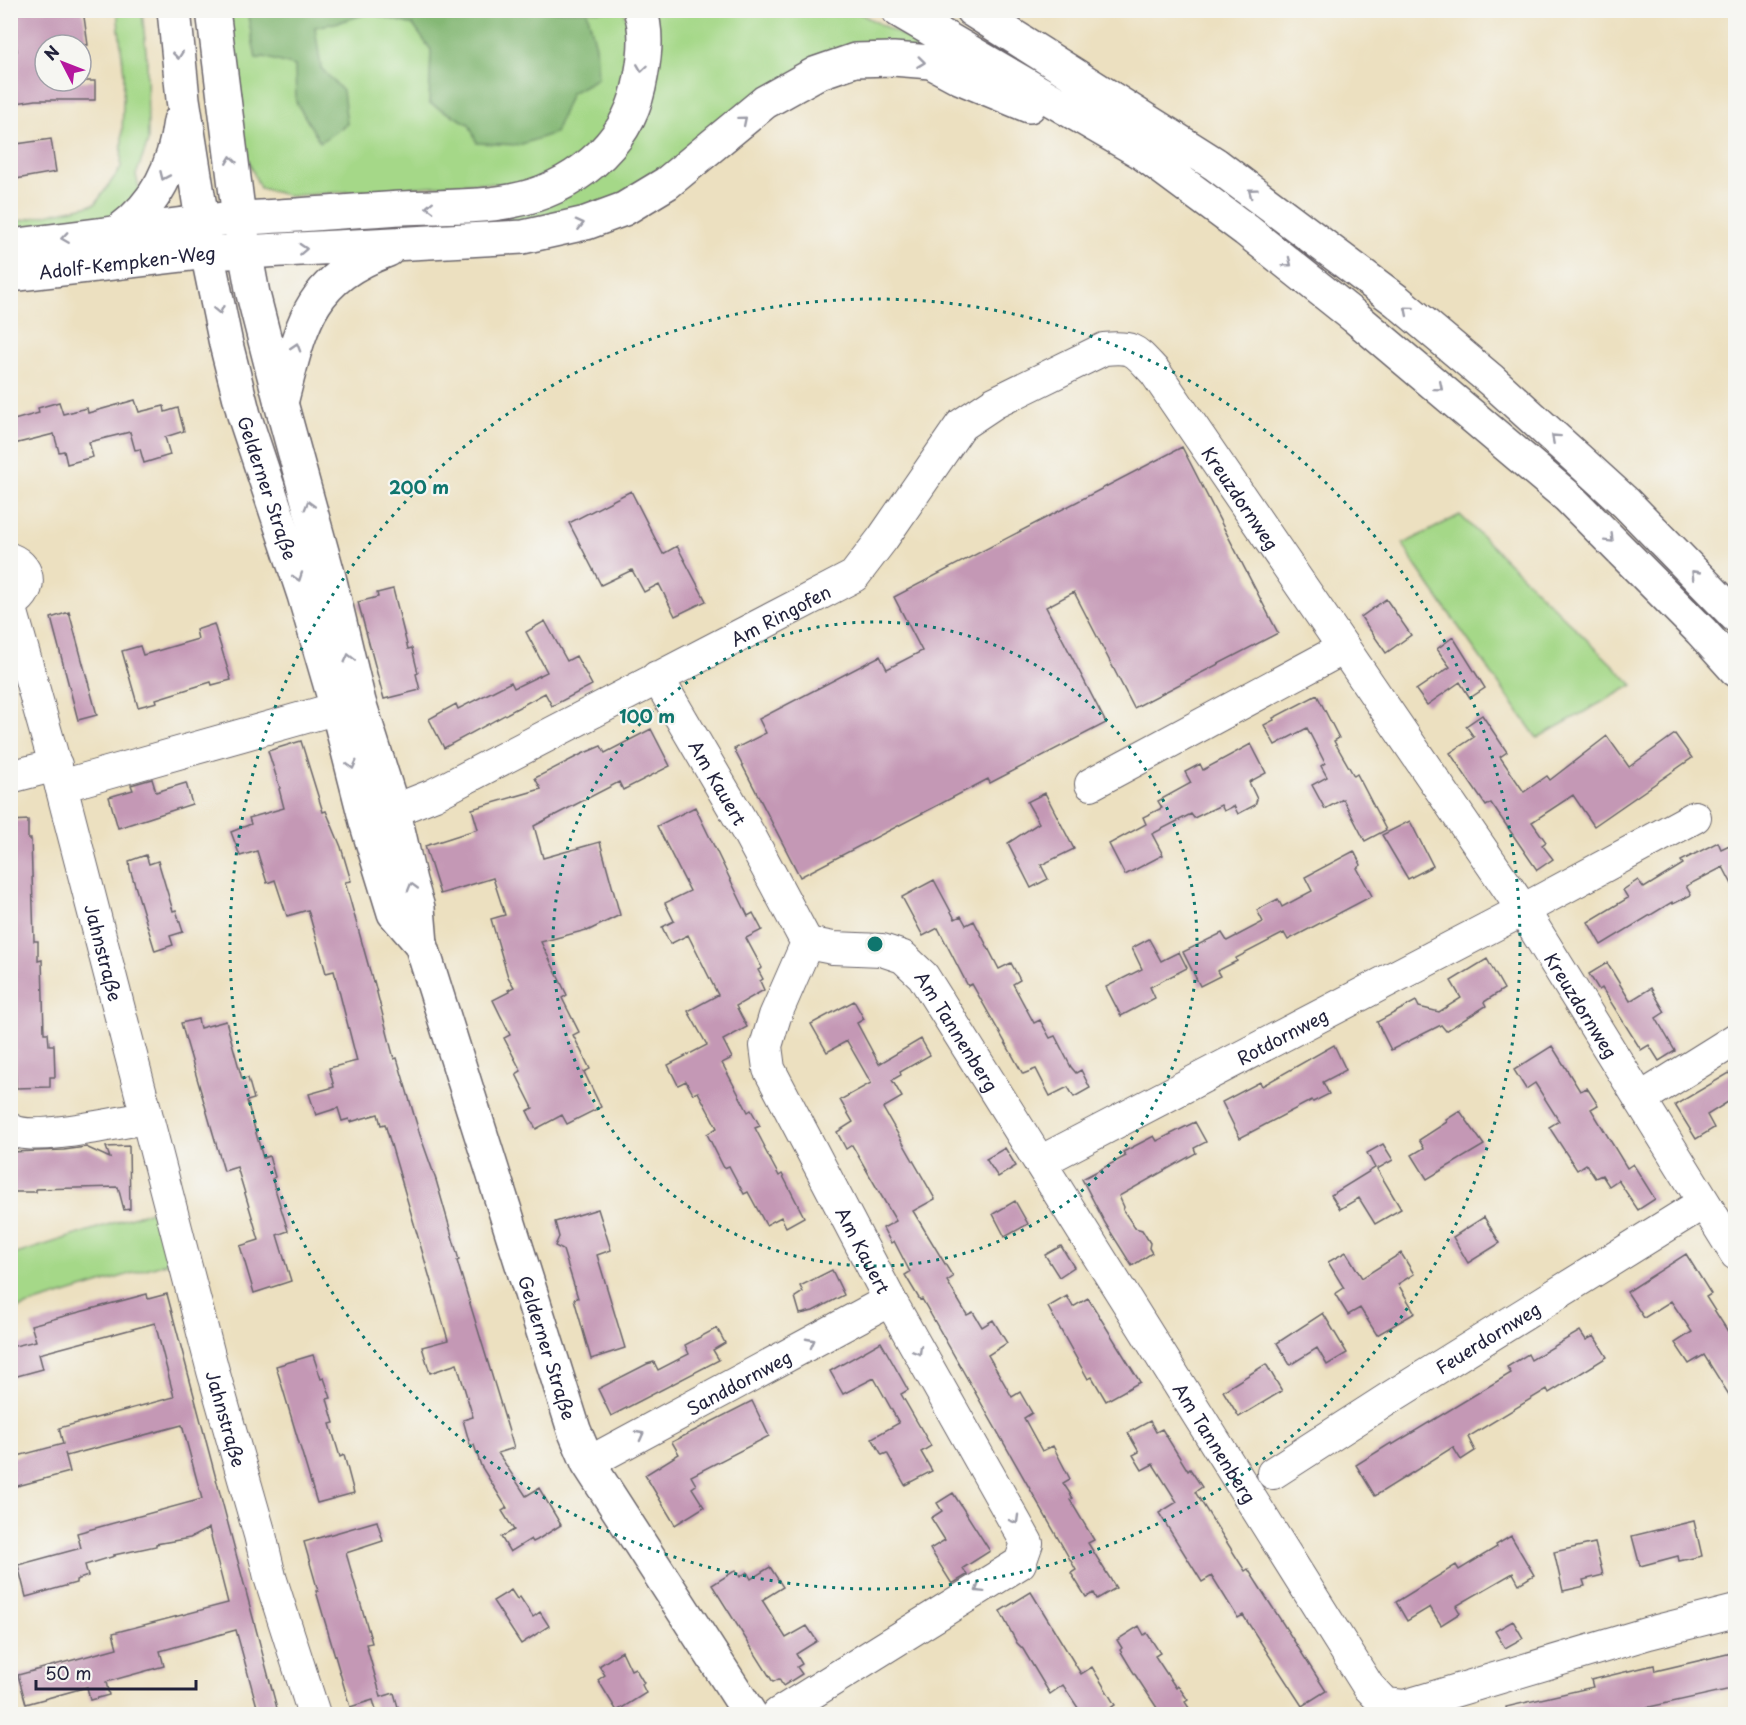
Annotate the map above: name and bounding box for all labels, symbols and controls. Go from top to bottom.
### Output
north arrow [33,33,93,93]
text: N [38,40,64,65]
one-way arrow [172,50,184,59]
one-way arrow [917,55,926,67]
one-way arrow [637,63,649,73]
one-way arrow [736,117,747,128]
one-way arrow [225,155,237,164]
one-way arrow [159,169,171,180]
one-way arrow [1248,189,1259,200]
one-way arrow [425,200,434,213]
one-way arrow [575,218,585,231]
one-way arrow [60,232,69,244]
street label: Adolf-Kempken-Weg [37,239,216,285]
one-way arrow [299,243,308,256]
one-way arrow [1281,256,1292,267]
one-way arrow [212,304,225,314]
one-way arrow [1403,307,1414,318]
one-way arrow [289,342,301,353]
one-way arrow [1432,380,1443,391]
street label: Gelderner Straße [232,412,305,563]
one-way arrow [1551,434,1561,445]
street label: Kreuzdornweg [1196,440,1286,555]
text: 200 m [389,473,449,500]
one-way arrow [304,500,316,511]
one-way arrow [1602,531,1613,542]
one-way arrow [1691,570,1702,581]
one-way arrow [291,571,304,582]
street label: Am Ringofen [725,577,835,652]
one-way arrow [344,654,357,664]
text: 100 m [619,702,675,729]
street label: Am Kauert [683,735,754,830]
one-way arrow [344,760,357,770]
one-way arrow [406,882,419,892]
street label: Jahnstraße [79,901,130,1004]
centre of rings [865,934,885,954]
street label: Kreuzdornweg [1539,947,1625,1063]
street label: Am Tannenberg [909,965,1005,1096]
street label: Rotdornweg [1231,1001,1333,1071]
street label: Am Kauert [830,1202,898,1298]
street label: Gelderner Straße [513,1272,583,1423]
street label: Feuerdornweg [1430,1294,1545,1380]
one-way arrow [805,1338,815,1349]
street label: Sanddornweg [681,1342,796,1421]
one-way arrow [911,1345,923,1355]
street label: Jahnstraße [200,1367,253,1470]
street label: Am Tannenberg [1167,1377,1264,1508]
one-way arrow [634,1431,644,1442]
one-way arrow [1008,1514,1019,1524]
one-way arrow [975,1581,985,1593]
scale bar [36,1653,196,1691]
text: 50 m [45,1659,92,1686]

